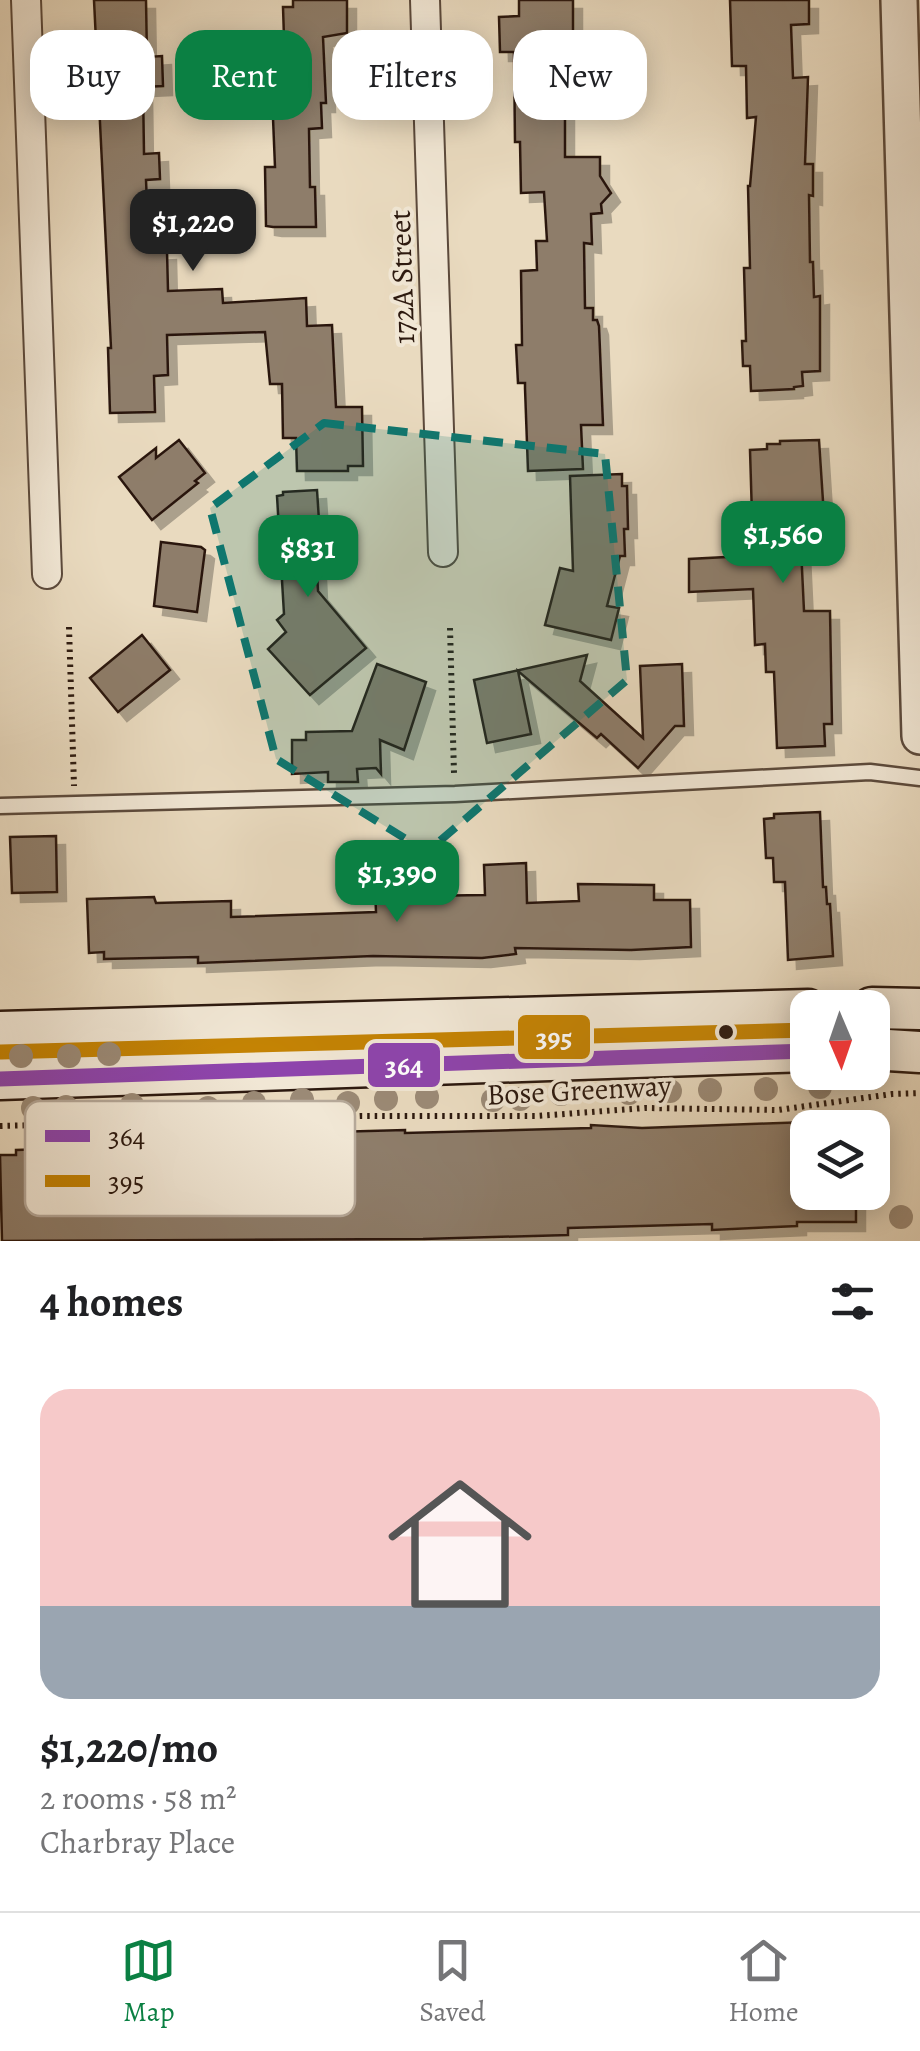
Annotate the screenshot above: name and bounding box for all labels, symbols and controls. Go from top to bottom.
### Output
chip: Buy [30,30,155,120]
chip: Rent [175,30,312,120]
chip: Filters [332,30,493,120]
chip: New [513,30,647,120]
pin: $1,220 [112,189,274,274]
text: $1,220 [152,199,234,243]
street label: 172A Street [380,209,424,345]
pin: $1,560 [702,501,864,586]
text: $1,560 [743,511,823,555]
pin: $831 [249,515,367,600]
text: $831 [280,525,336,569]
pin: $1,390 [316,840,478,925]
text: $1,390 [357,850,437,894]
north arrow [790,990,890,1090]
map controls [790,990,890,1210]
line badge: 395 [516,1013,592,1061]
text: 395 [536,1019,572,1057]
unlabelled marker [716,1022,736,1042]
line badge: 364 [366,1041,442,1089]
text: 364 [385,1047,423,1085]
street label: Bose Greenway [486,1065,673,1115]
legend [25,1101,355,1216]
button: layers [790,1110,890,1210]
text: 364 [108,1118,145,1156]
text: 395 [108,1163,144,1201]
text: 4 homes [40,1273,183,1330]
icon: filters [825,1274,880,1329]
icon: home [370,1454,550,1634]
text: $1,220/mo [40,1719,218,1776]
text: 2 rooms · 58 m² [40,1776,237,1820]
text: Charbray Place [40,1820,235,1864]
tab: Map [121,1933,176,2031]
tab: Saved [419,1933,486,2031]
tab: Home [728,1933,799,2031]

